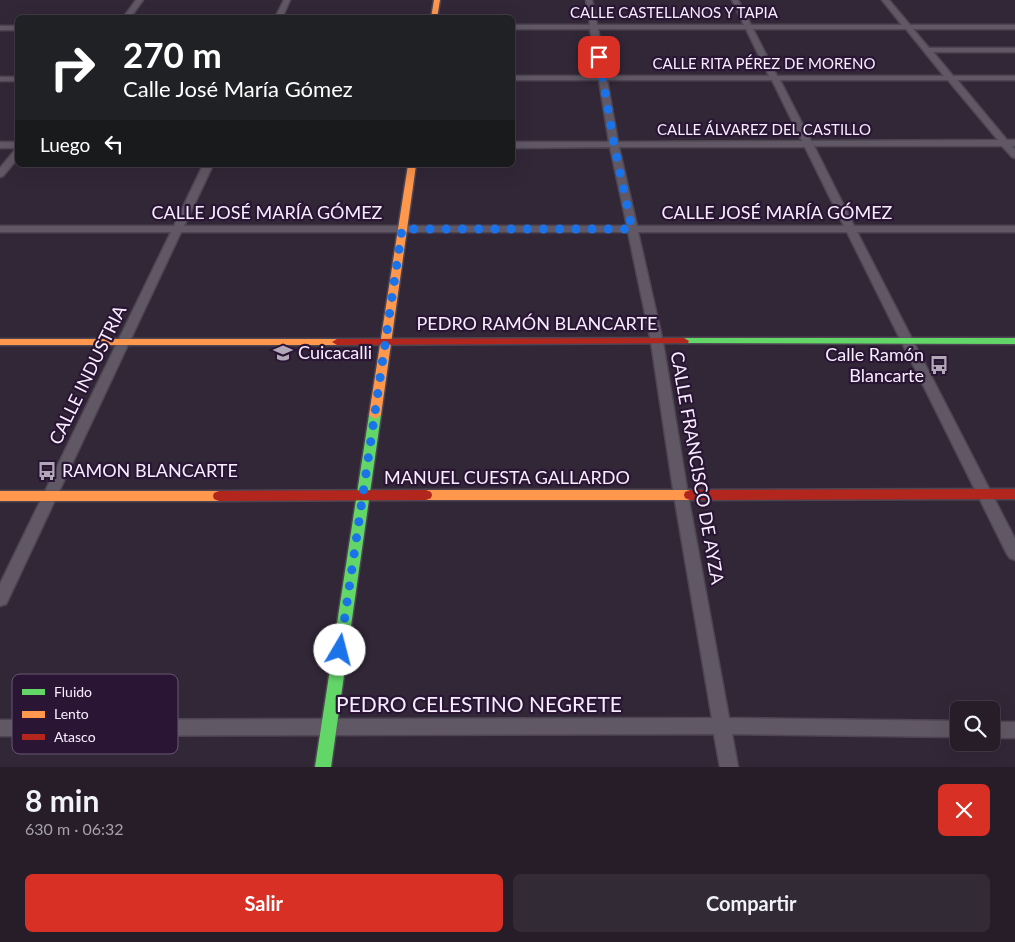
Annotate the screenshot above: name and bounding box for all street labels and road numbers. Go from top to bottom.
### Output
street label: CALLE CASTELLANOS Y TAPIA [570,3,779,21]
street label: CALLE RITA PÉREZ DE MORENO [653,54,875,72]
street label: CALLE ÁLVAREZ DEL CASTILLO [657,120,871,138]
street label: CALLE JOSÉ MARÍA GÓMEZ [152,201,383,223]
street label: CALLE JOSÉ MARÍA GÓMEZ [662,201,893,223]
street label: CALLE INDUSTRIA [44,301,131,448]
street label: PEDRO RAMÓN BLANCARTE [417,312,657,334]
street label: CALLE FRANCISCO DE AYZA [667,350,729,587]
street label: MANUEL CUESTA GALLARDO [384,466,630,488]
street label: PEDRO CELESTINO NEGRETE [336,691,622,716]

